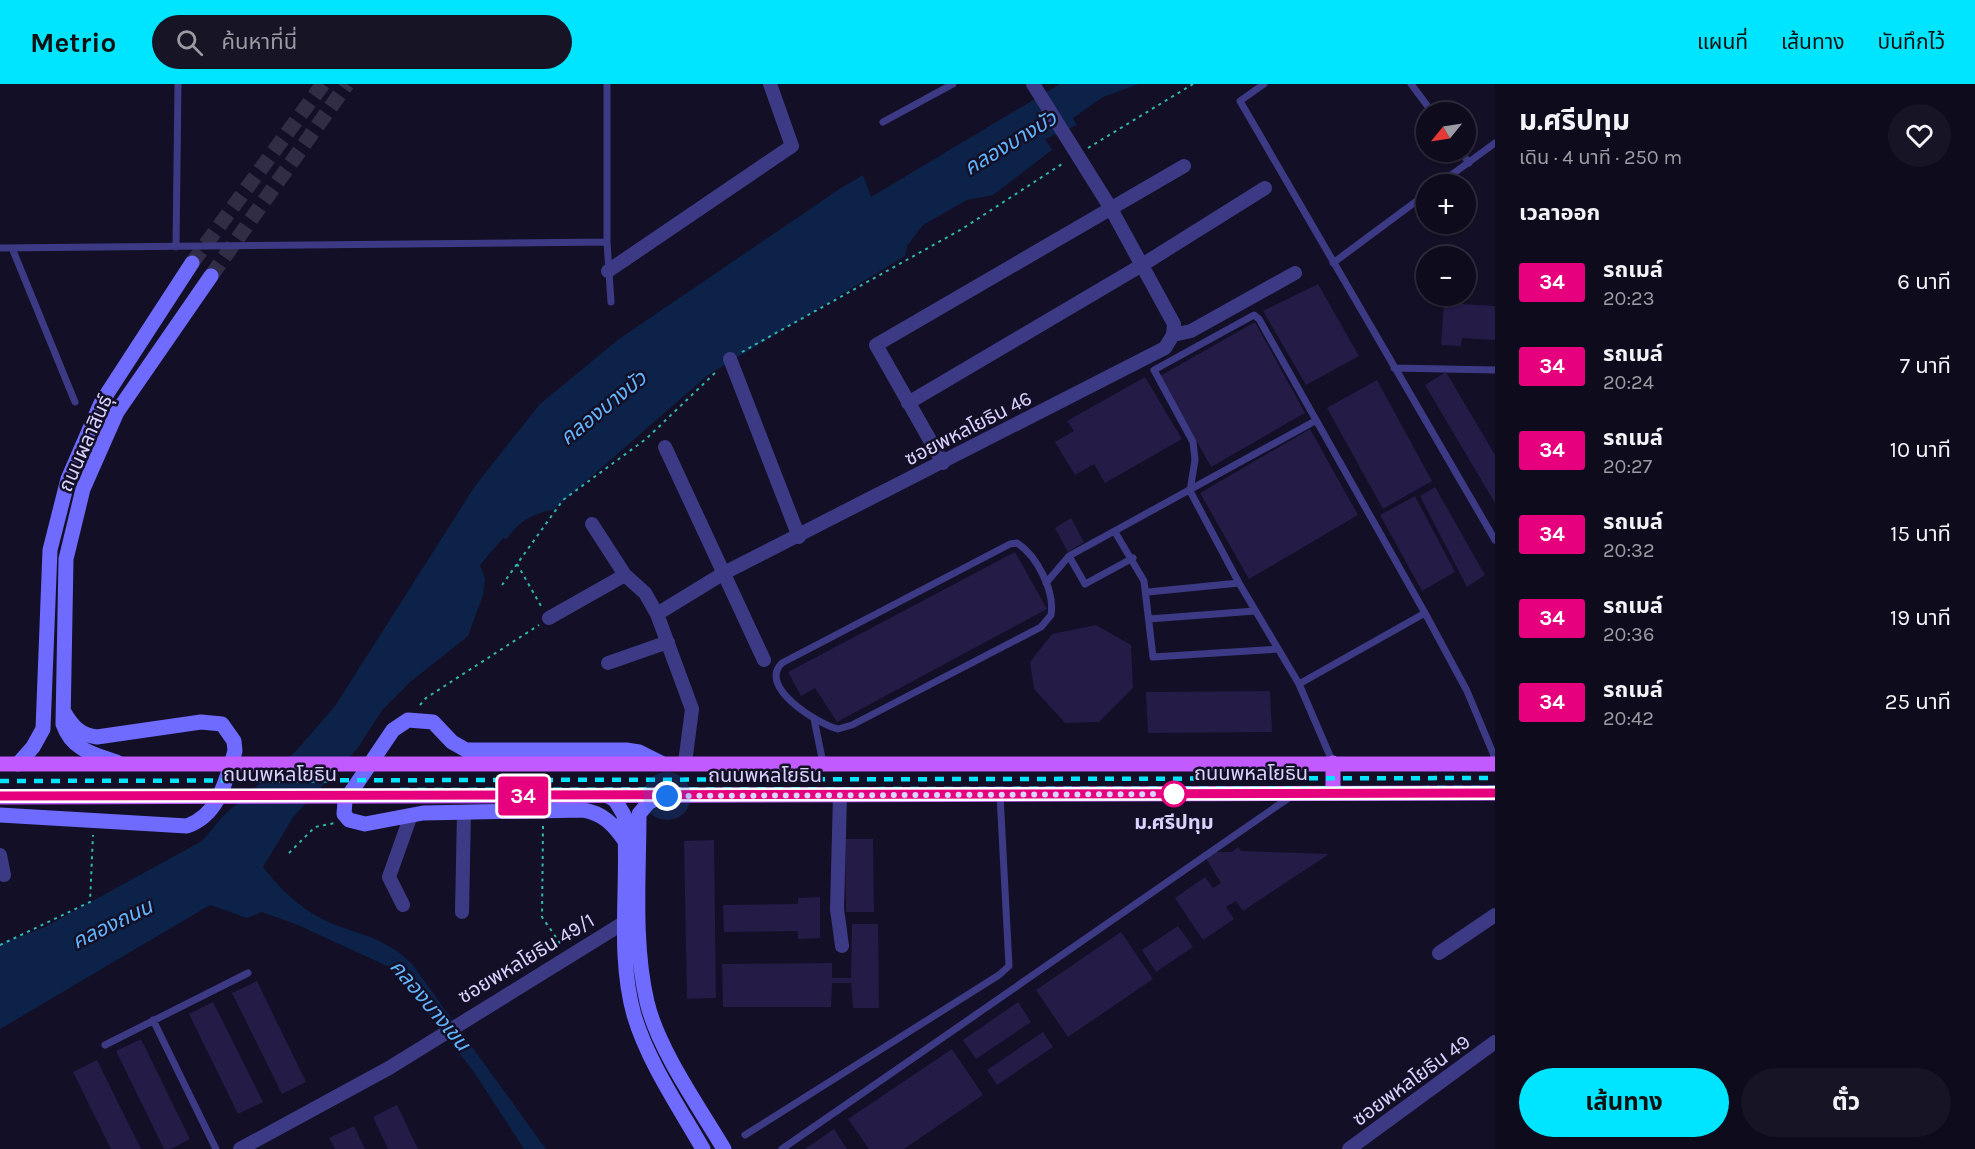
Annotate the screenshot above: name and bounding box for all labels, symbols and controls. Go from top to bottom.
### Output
search box [152,15,572,69]
text: Metrio [30,26,116,59]
icon: search [173,26,206,59]
text: ค้นหาที่นี่ [221,29,297,55]
text: แผนที่ [1697,30,1748,54]
text: เส้นทาง [1781,30,1845,54]
text: บันทึกไว้ [1878,30,1945,54]
north arrow [1416,102,1476,162]
map controls [1416,102,1476,306]
text: ม.ศรีปทุม [1519,104,1630,137]
button: heart [1888,104,1951,167]
water label: คลองบางบัว [959,106,1061,180]
text: เดิน · 4 นาที · 250 m [1519,146,1682,169]
button: + [1416,174,1476,234]
text: เวลาออก [1519,200,1600,226]
button: − [1416,246,1476,306]
text: รถเมล์ [1603,257,1663,283]
text: 6 นาที [1897,269,1951,295]
text: 34 [1539,270,1565,294]
text: 20:23 [1603,287,1654,310]
text: รถเมล์ [1603,341,1663,367]
text: 7 นาที [1900,353,1951,379]
text: 34 [1539,354,1565,378]
water label: คลองบางบัว [555,366,651,450]
text: 20:24 [1603,371,1654,394]
street label: ซอยพหลโยธิน 46 [901,387,1036,470]
street label: ถนนผลาสินธุ์ [54,391,117,495]
text: รถเมล์ [1603,425,1663,451]
text: 10 นาที [1890,437,1951,463]
text: 34 [1539,438,1565,462]
text: 20:27 [1603,455,1652,478]
text: รถเมล์ [1603,509,1663,535]
text: 15 นาที [1890,521,1951,547]
text: 34 [1539,522,1565,546]
text: 20:32 [1603,539,1654,562]
text: รถเมล์ [1603,593,1663,619]
text: 19 นาที [1890,605,1951,631]
text: 34 [1539,606,1565,630]
text: 20:36 [1603,623,1654,646]
text: รถเมล์ [1603,677,1663,703]
text: 25 นาที [1885,689,1951,715]
text: 34 [1539,690,1565,714]
text: 20:42 [1603,707,1654,730]
street label: ถนนพหลโยธิน [1194,762,1308,785]
street label: ถนนพหลโยธิน [223,763,337,786]
street label: ถนนพหลโยธิน [708,764,822,787]
line badge: 34 [496,776,550,816]
your location [652,781,682,811]
marker: ม.ศรีปทุม [1161,781,1187,807]
text: 34 [510,784,536,808]
place label: ม.ศรีปทุม [1134,811,1214,834]
water label: คลองถนน [68,894,157,954]
street label: ซอยพหลโยธิน 49/1 [454,909,599,1008]
water label: คลองบางเขน [385,955,476,1056]
street label: ซอยพหลโยธิน 49 [1348,1030,1475,1131]
button: เส้นทาง [1519,1068,1729,1137]
button: ตั๋ว [1741,1068,1951,1137]

